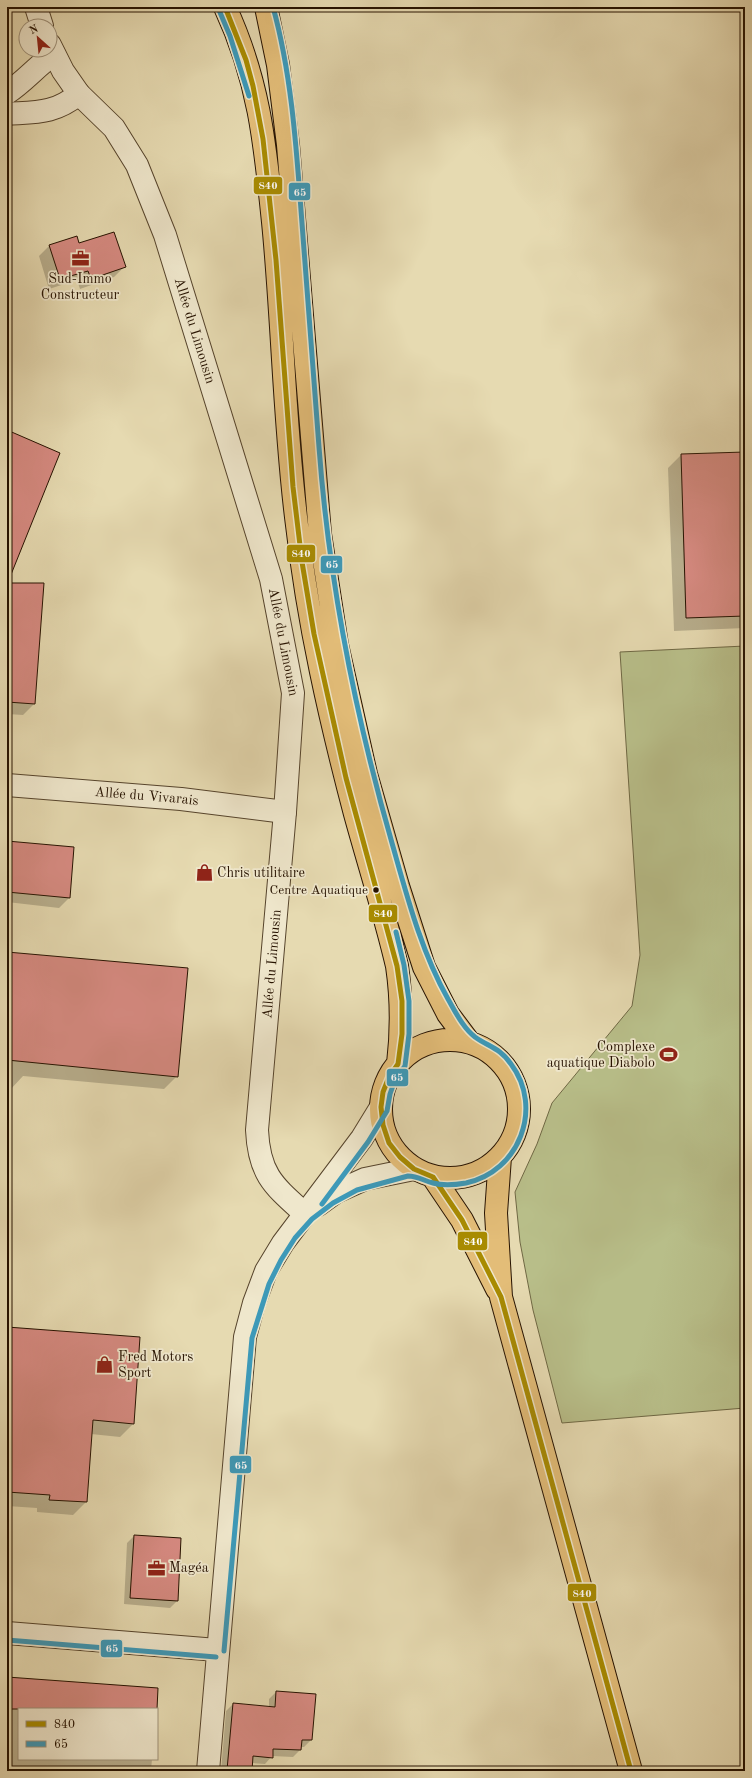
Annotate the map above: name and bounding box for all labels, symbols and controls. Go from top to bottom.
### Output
north arrow [18,18,58,58]
text: N [28,23,41,37]
line badge: 840 [253,176,283,195]
text: 840 [258,181,278,192]
line badge: 65 [288,182,311,201]
text: 65 [294,188,306,199]
office icon: Sud-Immo Constructeur [70,249,90,269]
place label: Sud-Immo Constructeur [41,272,120,302]
street label: Allée du Limousin [172,276,218,386]
line badge: 840 [286,544,316,563]
text: 840 [291,549,311,560]
line badge: 65 [320,555,343,574]
text: 65 [326,560,338,571]
street label: Allée du Limousin [266,587,301,698]
street label: Allée du Vivarais [94,785,199,808]
shop icon: Chris utilitaire [194,863,214,883]
place label: Chris utilitaire [217,866,305,880]
place label: Centre Aquatique [269,884,368,897]
marker: Centre Aquatique [371,885,381,895]
line badge: 840 [368,904,398,923]
street label: Allée du Limousin [260,908,284,1019]
text: 840 [373,909,393,920]
place label: Complexe aquatique Diabolo [547,1040,655,1070]
sports icon: Complexe aquatique Diabolo [658,1045,678,1065]
line badge: 65 [386,1068,409,1087]
text: 65 [391,1073,403,1084]
line badge: 840 [457,1231,488,1251]
text: 840 [463,1237,483,1248]
place label: Fred Motors Sport [118,1350,193,1380]
shop icon: Fred Motors Sport [95,1355,115,1375]
line badge: 65 [229,1455,252,1474]
text: 65 [235,1461,247,1472]
office icon: Magéa [146,1558,166,1578]
place label: Magéa [169,1561,209,1575]
line badge: 840 [567,1583,597,1602]
text: 840 [572,1589,592,1600]
line badge: 65 [100,1639,123,1658]
text: 65 [106,1644,118,1655]
legend [18,1708,158,1760]
text: 840 [54,1719,75,1731]
text: 65 [54,1738,68,1751]

